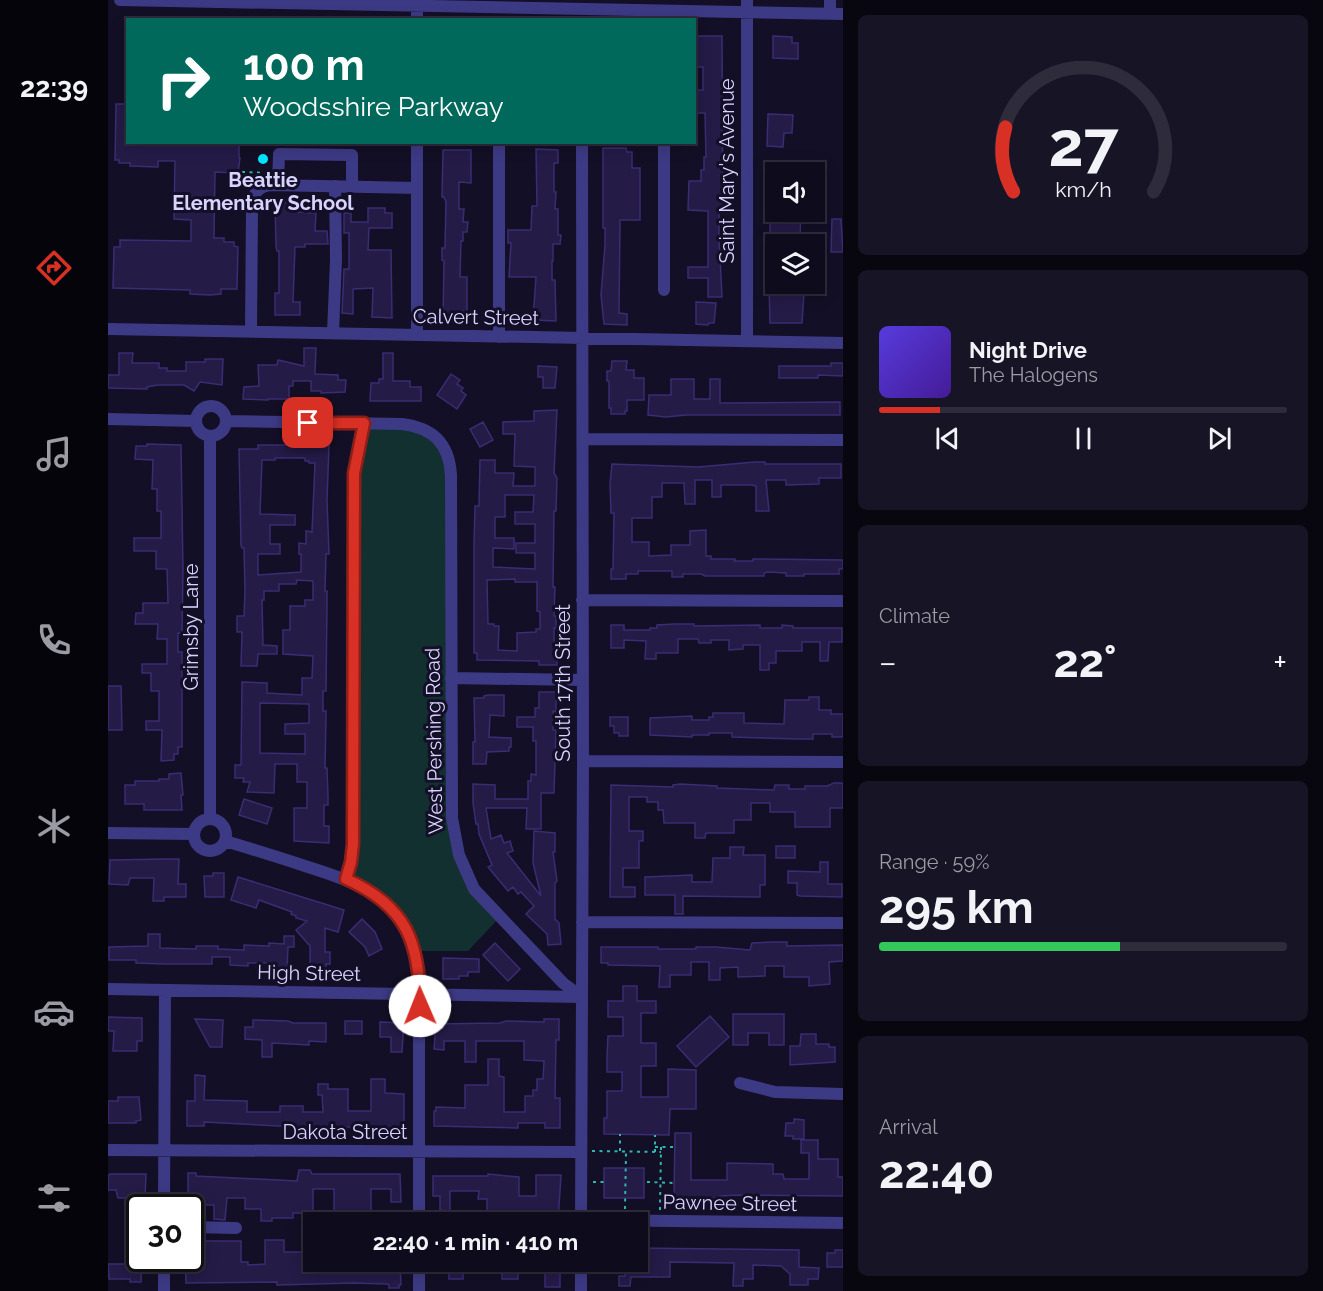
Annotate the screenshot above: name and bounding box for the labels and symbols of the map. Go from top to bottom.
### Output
street label: Saint Mary's Avenue [715,78,739,264]
marker: Beattie Elementary School [256,152,270,166]
place label: Beattie Elementary School [172,168,354,215]
street label: Calvert Street [413,304,540,330]
pin [282,397,333,448]
street label: Grimsby Lane [179,563,203,691]
street label: South 17th Street [551,604,575,762]
street label: West Pershing Road [420,648,448,834]
street label: High Street [257,960,361,986]
position arrow [388,974,452,1038]
street label: Dakota Street [282,1120,408,1144]
street label: Pawnee Street [662,1190,798,1216]
speed limit sign: 30 [126,1194,204,1272]

